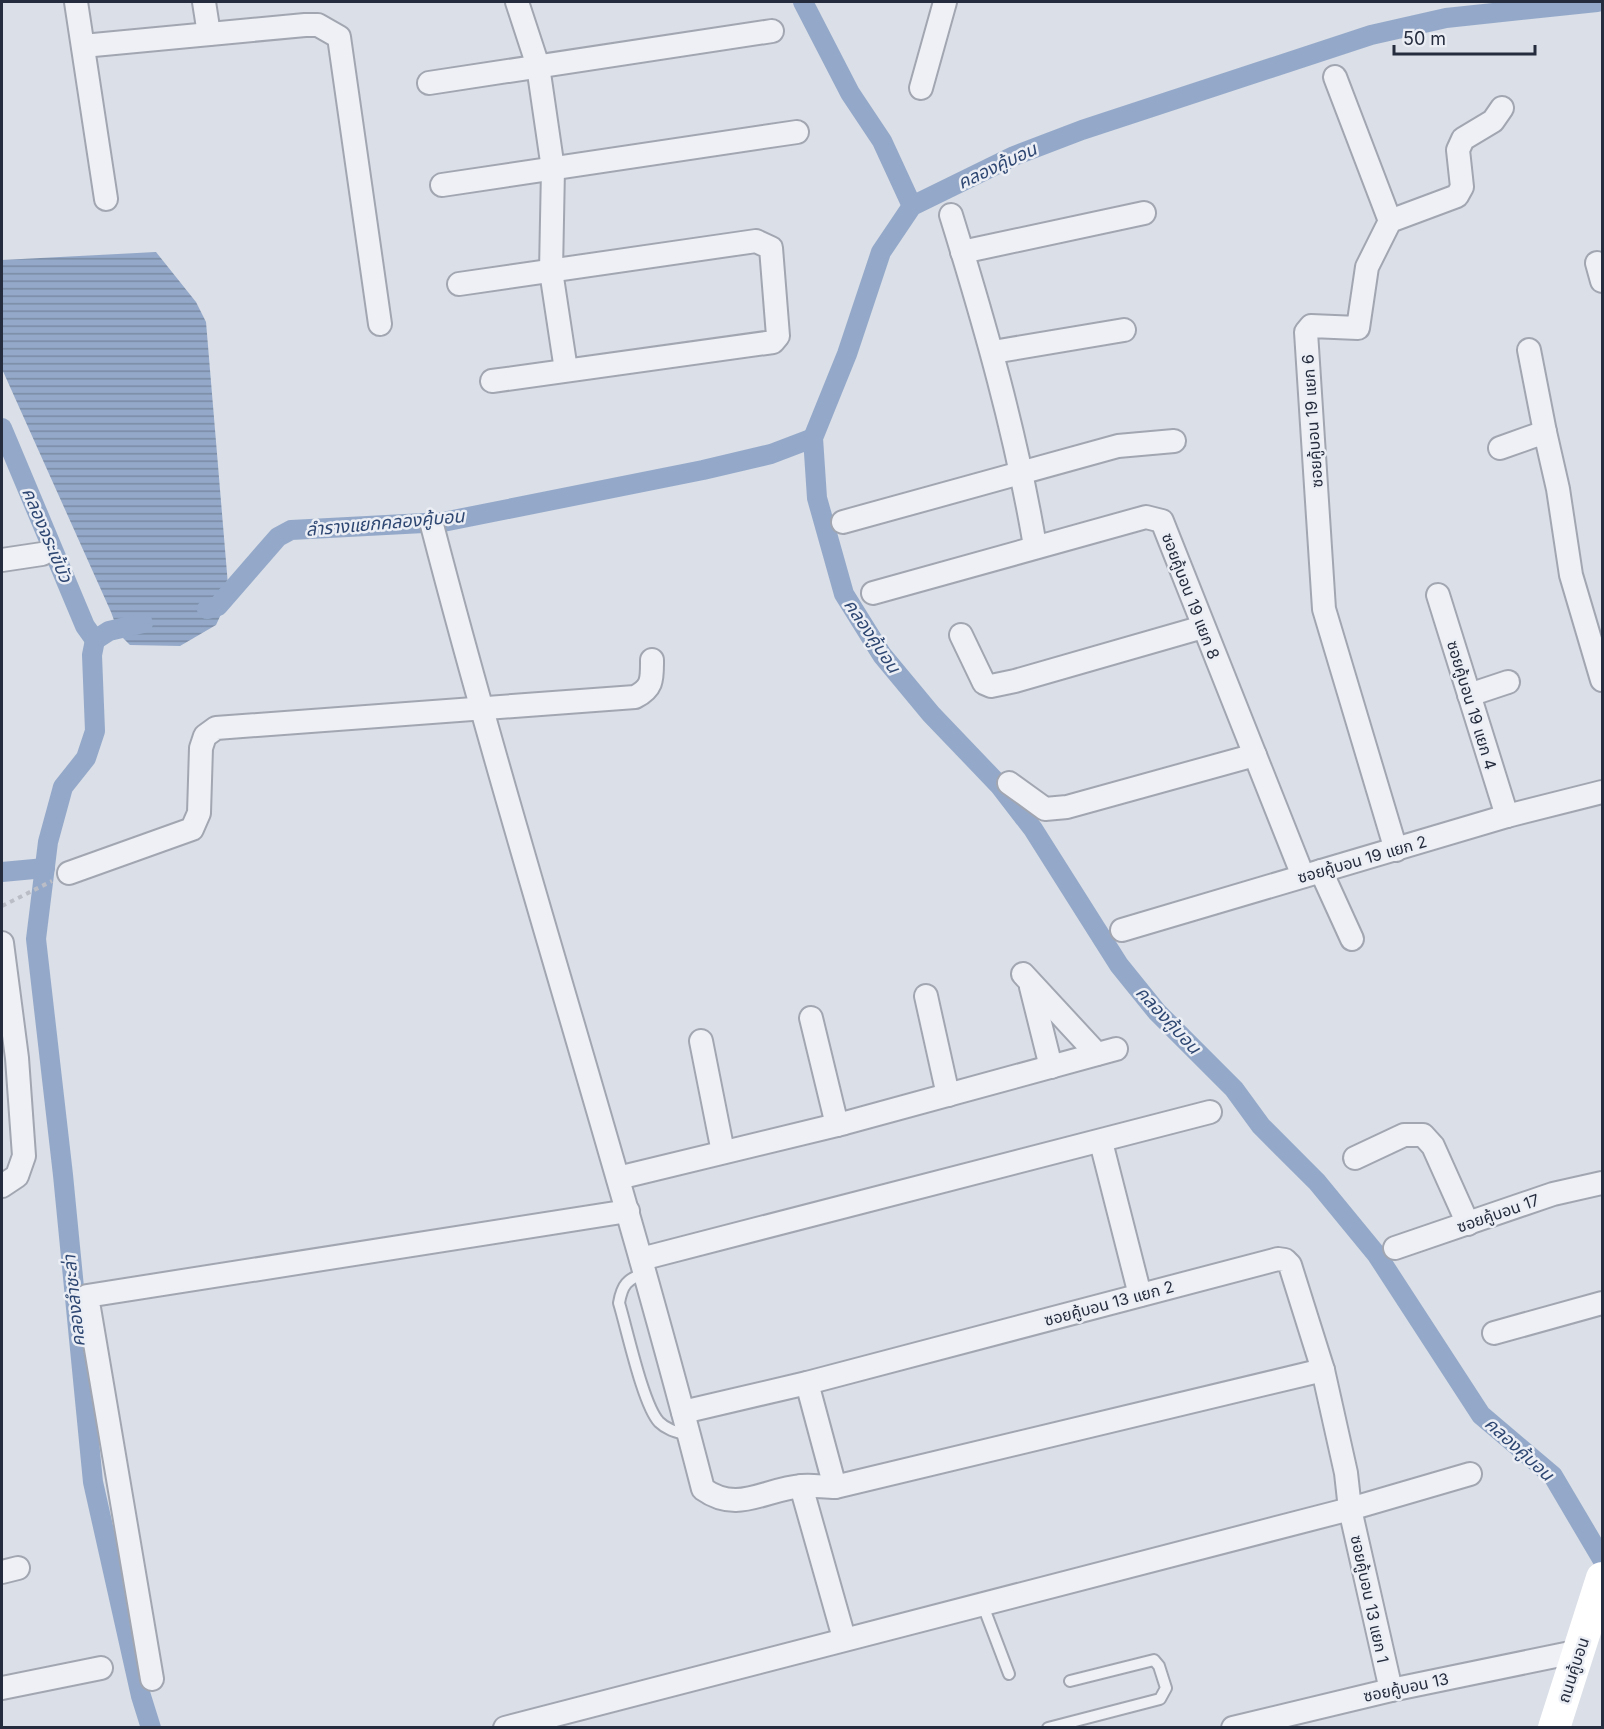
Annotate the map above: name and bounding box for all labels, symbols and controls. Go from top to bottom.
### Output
scale bar [1394,18,1535,56]
text: 50 m [1403,28,1446,49]
water label: คลองคู้บอน [954,138,1041,194]
street label: ซอยคู้บอน 19 แยก 6 [1297,354,1327,488]
water label: คลองจระเข้บัว [18,484,77,586]
water label: ลำรางแยกคลองคู้บอน [305,505,466,541]
street label: ซอยคู้บอน 19 แยก 8 [1158,530,1224,662]
water label: คลองคู้บอน [839,595,905,678]
street label: ซอยคู้บอน 19 แยก 4 [1443,638,1501,772]
street label: ซอยคู้บอน 19 แยก 2 [1295,831,1429,887]
water label: คลองคู้บอน [1131,982,1206,1059]
street label: ซอยคู้บอน 17 [1454,1190,1542,1236]
water label: คลองลำชะล่า [58,1253,89,1348]
street label: ซอยคู้บอน 13 แยก 2 [1042,1276,1176,1330]
water label: คลองคู้บอน [1480,1413,1559,1486]
street label: ซอยคู้บอน 13 แยก 1 [1347,1533,1393,1665]
street label: ถนนคู้บอน [1553,1635,1593,1705]
street label: ซอยคู้บอน 13 [1361,1668,1451,1706]

